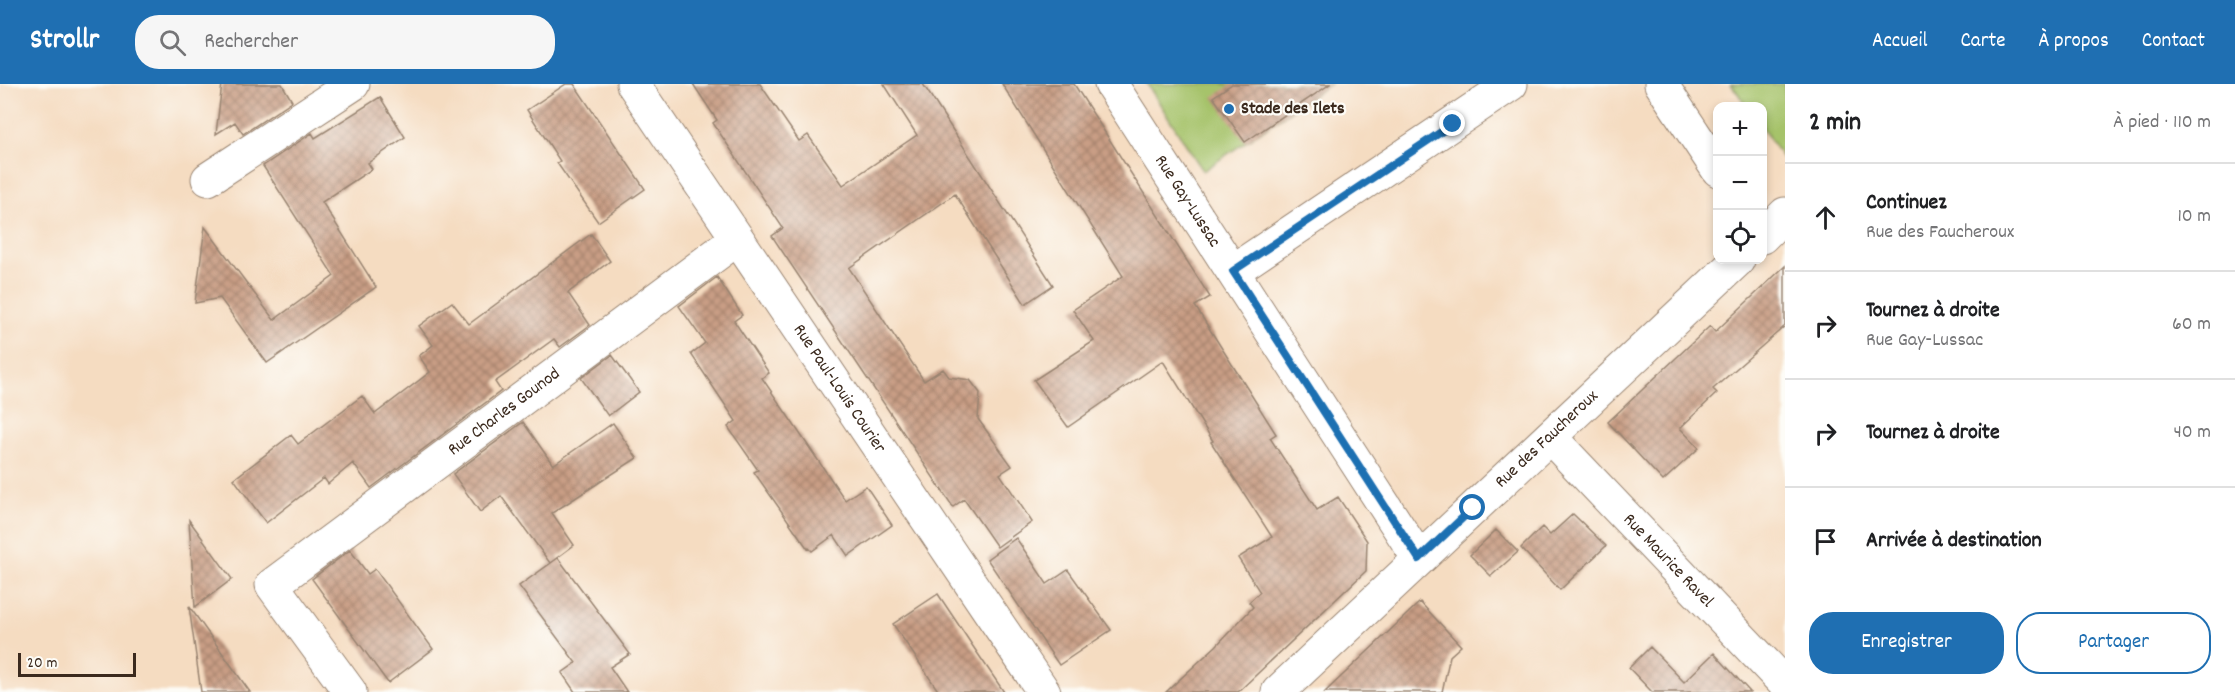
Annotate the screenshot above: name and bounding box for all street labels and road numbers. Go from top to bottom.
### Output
street label: Rue Gay-Lussac [1148,150,1226,253]
street label: Rue Paul-Louis Courier [786,319,892,459]
street label: Rue Charles Gounod [443,362,566,462]
street label: Rue des Faucheroux [1490,384,1604,494]
street label: Rue Maurice Ravel [1617,508,1719,614]

